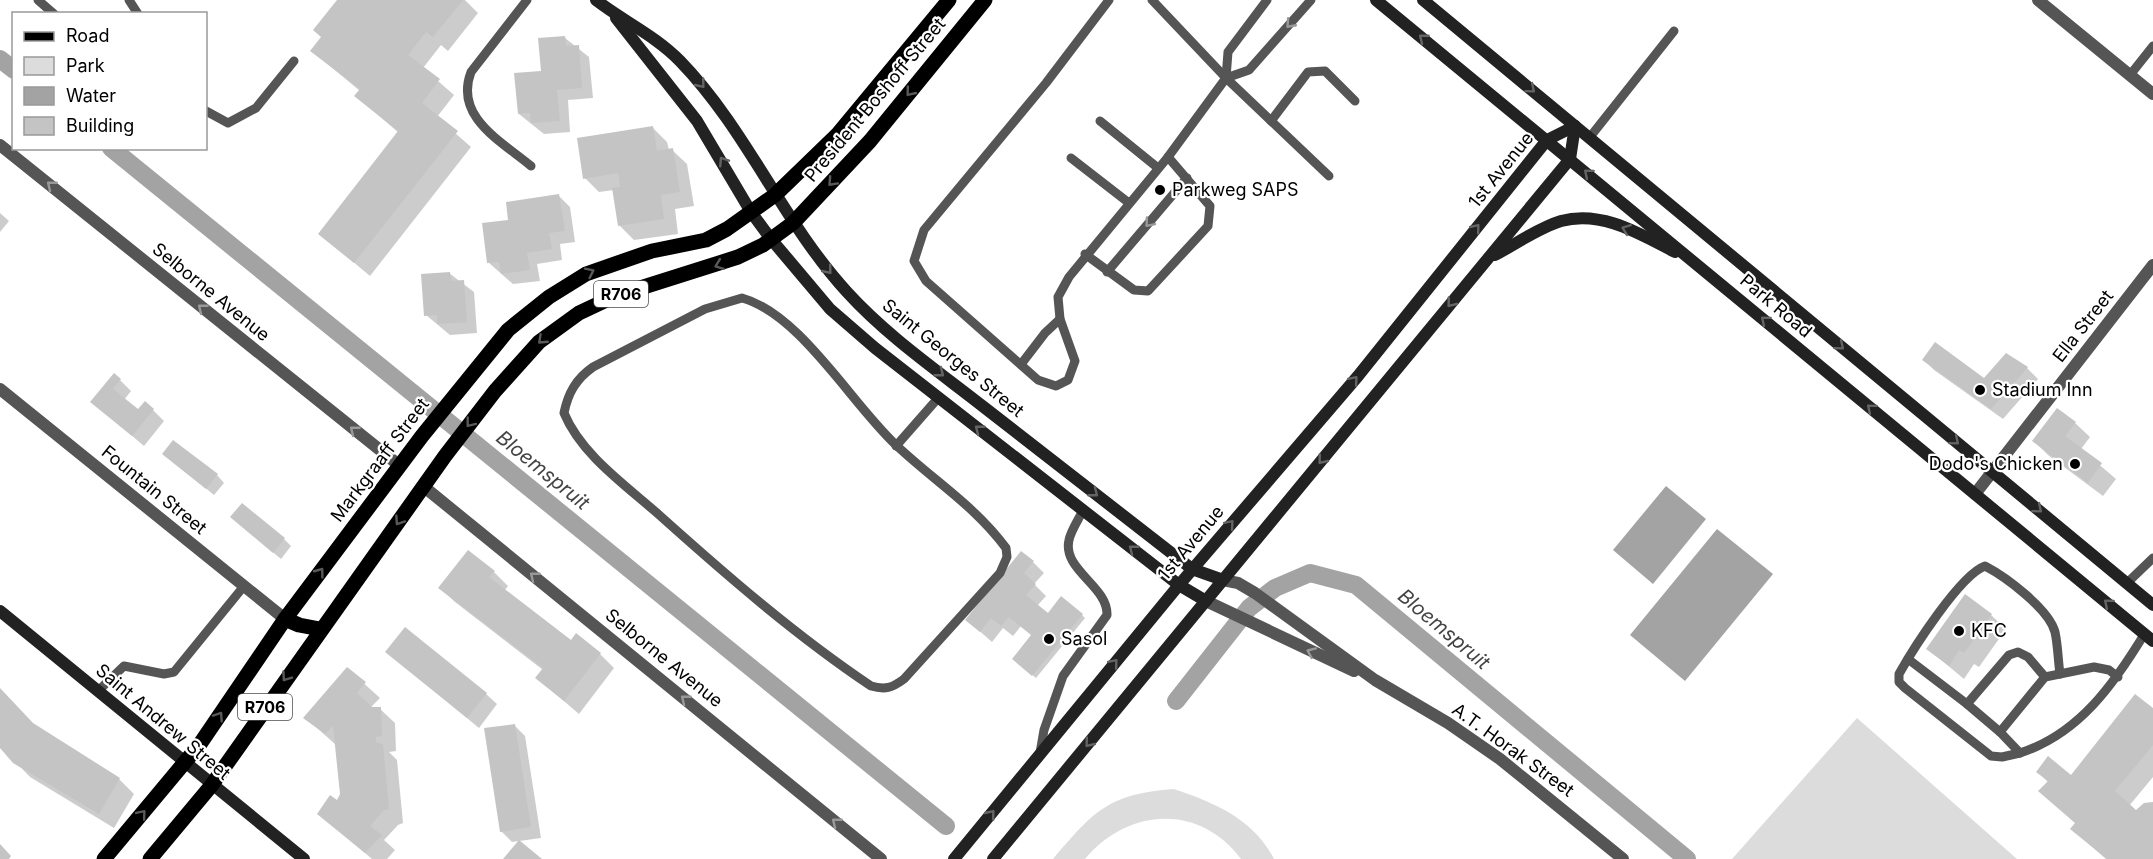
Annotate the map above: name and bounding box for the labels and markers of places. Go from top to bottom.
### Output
place label: Parkweg SAPS [1172,179,1299,200]
marker: Parkweg SAPS [1153,183,1167,197]
place label: Stadium Inn [1992,379,2093,400]
marker: Stadium Inn [1973,383,1987,397]
place label: Dodo's Chicken [1929,453,2063,474]
marker: Dodo's Chicken [2068,457,2082,471]
place label: KFC [1971,620,2007,641]
marker: KFC [1952,624,1966,638]
place label: Sasol [1061,628,1107,649]
marker: Sasol [1042,632,1056,646]

